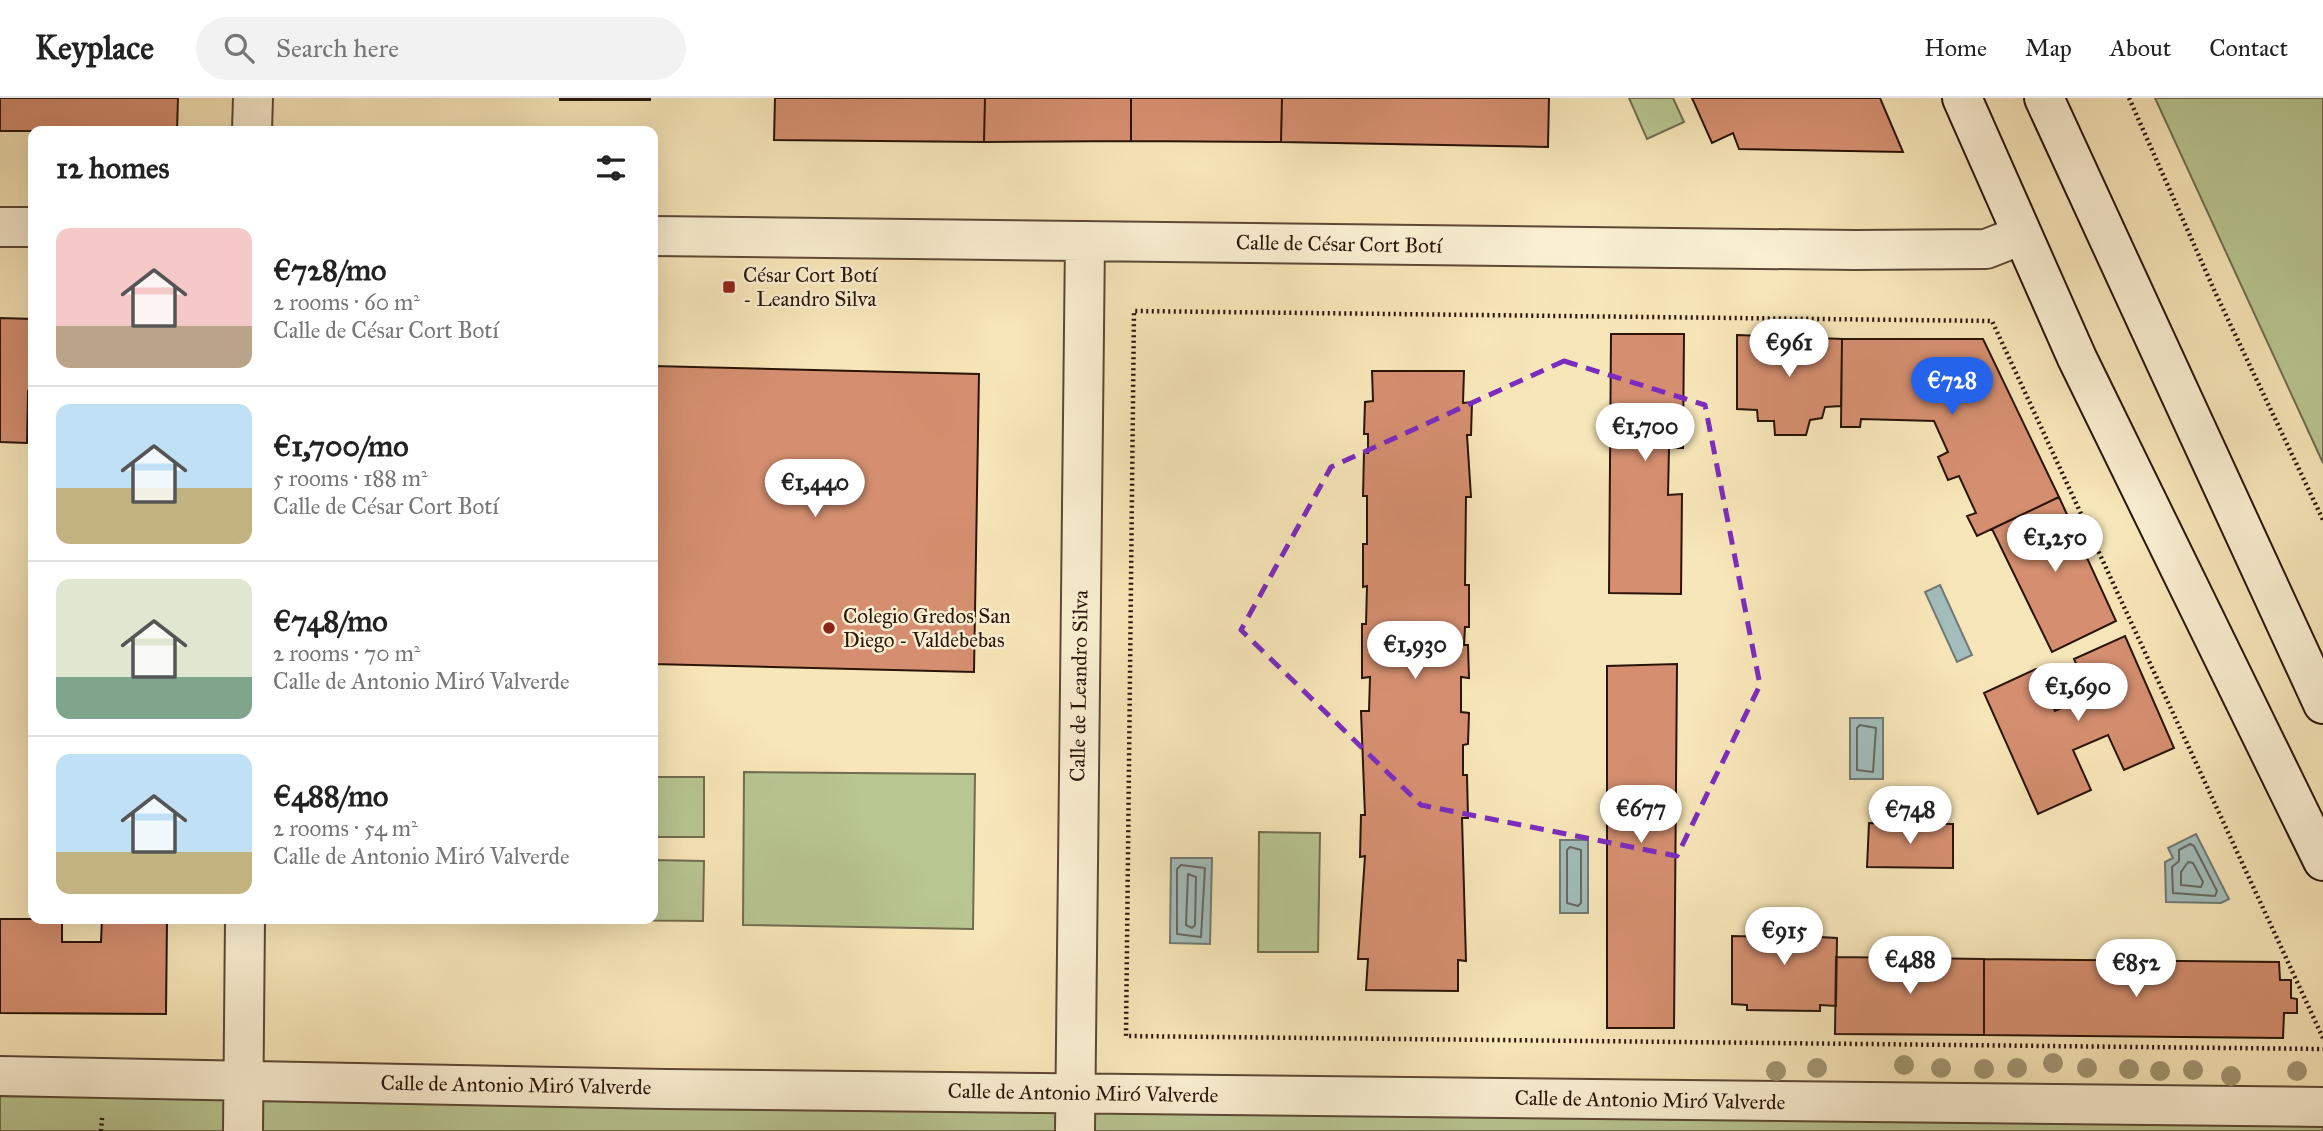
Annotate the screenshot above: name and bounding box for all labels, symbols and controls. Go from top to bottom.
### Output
search box [196,17,686,80]
text: Keyplace [35,28,154,68]
icon: search [220,29,258,67]
text: Search here [276,32,399,64]
text: Home [1924,33,1987,63]
text: Map [2025,33,2072,63]
text: About [2110,33,2171,63]
text: Contact [2209,33,2288,63]
icon: filters [592,149,630,187]
text: 12 homes [56,150,169,186]
street label: Calle de César Cort Botí [1236,229,1444,259]
text: €728/mo [273,252,386,288]
icon: home [112,256,196,340]
place label: César Cort Botí - Leandro Silva [743,262,879,312]
marker: César Cort Botí - Leandro Silva [721,279,737,295]
text: 2 rooms · 60 m² [273,288,420,316]
text: Calle de César Cort Botí [273,316,499,344]
pin: €961 [1748,320,1830,379]
text: €961 [1765,328,1813,356]
pin: €728 [1911,358,1993,417]
text: €728 [1927,366,1977,394]
pin: €1,700 [1588,404,1702,463]
text: €1,700 [1612,412,1678,440]
text: €1,700/mo [273,428,409,464]
icon: home [112,432,196,516]
pin: €1,440 [758,460,872,519]
text: 5 rooms · 188 m² [273,464,428,492]
text: €1,440 [781,468,849,496]
text: Calle de César Cort Botí [273,492,499,520]
pin: €1,250 [1998,514,2112,574]
text: €1,250 [2023,523,2087,551]
street label: Calle de Leandro Silva [1064,590,1094,782]
text: €748/mo [273,603,388,639]
place label: Colegio Gredos San Diego - Valdebebas [843,603,1011,653]
icon: home [112,607,196,691]
marker: Colegio Gredos San Diego - Valdebebas [821,620,837,636]
pin: €1,930 [1358,622,1472,681]
text: €1,930 [1383,630,1447,658]
text: 2 rooms · 70 m² [273,639,421,667]
pin: €1,690 [2021,664,2135,723]
text: Calle de Antonio Miró Valverde [273,667,570,695]
text: €1,690 [2045,672,2111,700]
text: €488/mo [273,778,388,814]
icon: home [112,782,196,866]
pin: €677 [1600,786,1682,845]
pin: €748 [1869,786,1951,846]
text: €677 [1616,794,1666,822]
text: €748 [1885,795,1935,823]
text: 2 rooms · 54 m² [273,814,418,842]
text: Calle de Antonio Miró Valverde [273,842,570,870]
pin: €915 [1743,908,1825,967]
text: €915 [1761,916,1807,944]
pin: €488 [1869,936,1951,996]
pin: €852 [2095,940,2177,999]
text: €488 [1884,945,1936,973]
text: €852 [2112,948,2160,976]
street label: Calle de Antonio Miró Valverde [380,1070,652,1100]
street label: Calle de Antonio Miró Valverde [947,1078,1219,1108]
street label: Calle de Antonio Miró Valverde [1514,1085,1786,1115]

